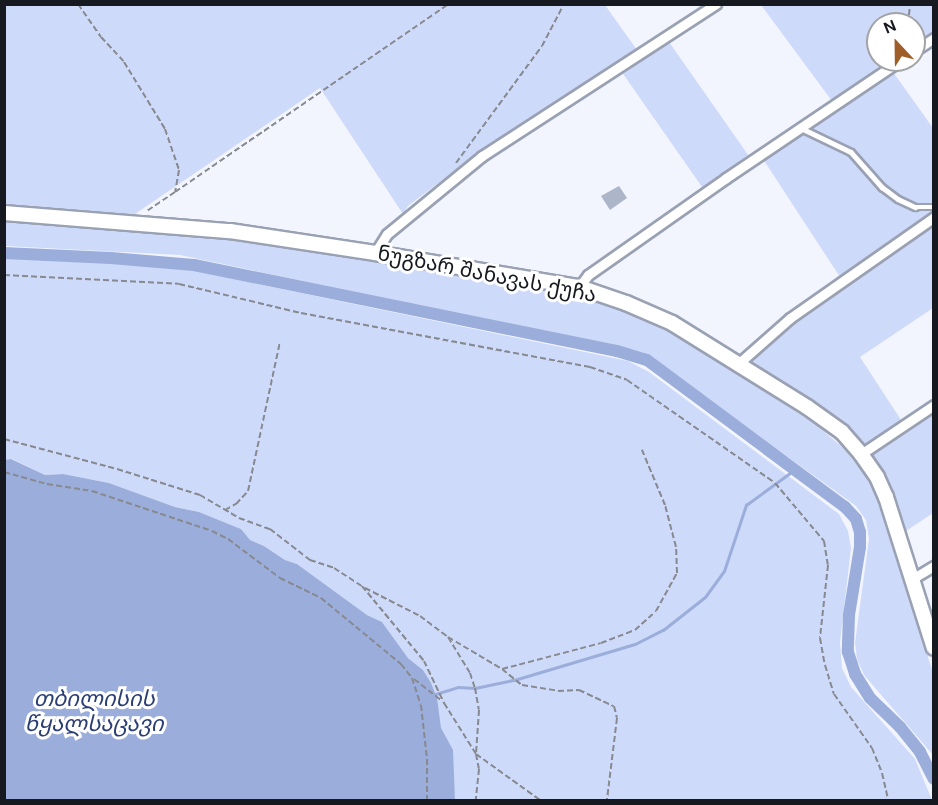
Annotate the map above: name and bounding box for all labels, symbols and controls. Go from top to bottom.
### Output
north arrow [866,12,926,72]
text: N [880,15,899,39]
street label: ნუგზარ შანავას ქუჩა [375,240,599,308]
water label: თბილისის წყალსაცავი [25,685,163,736]

